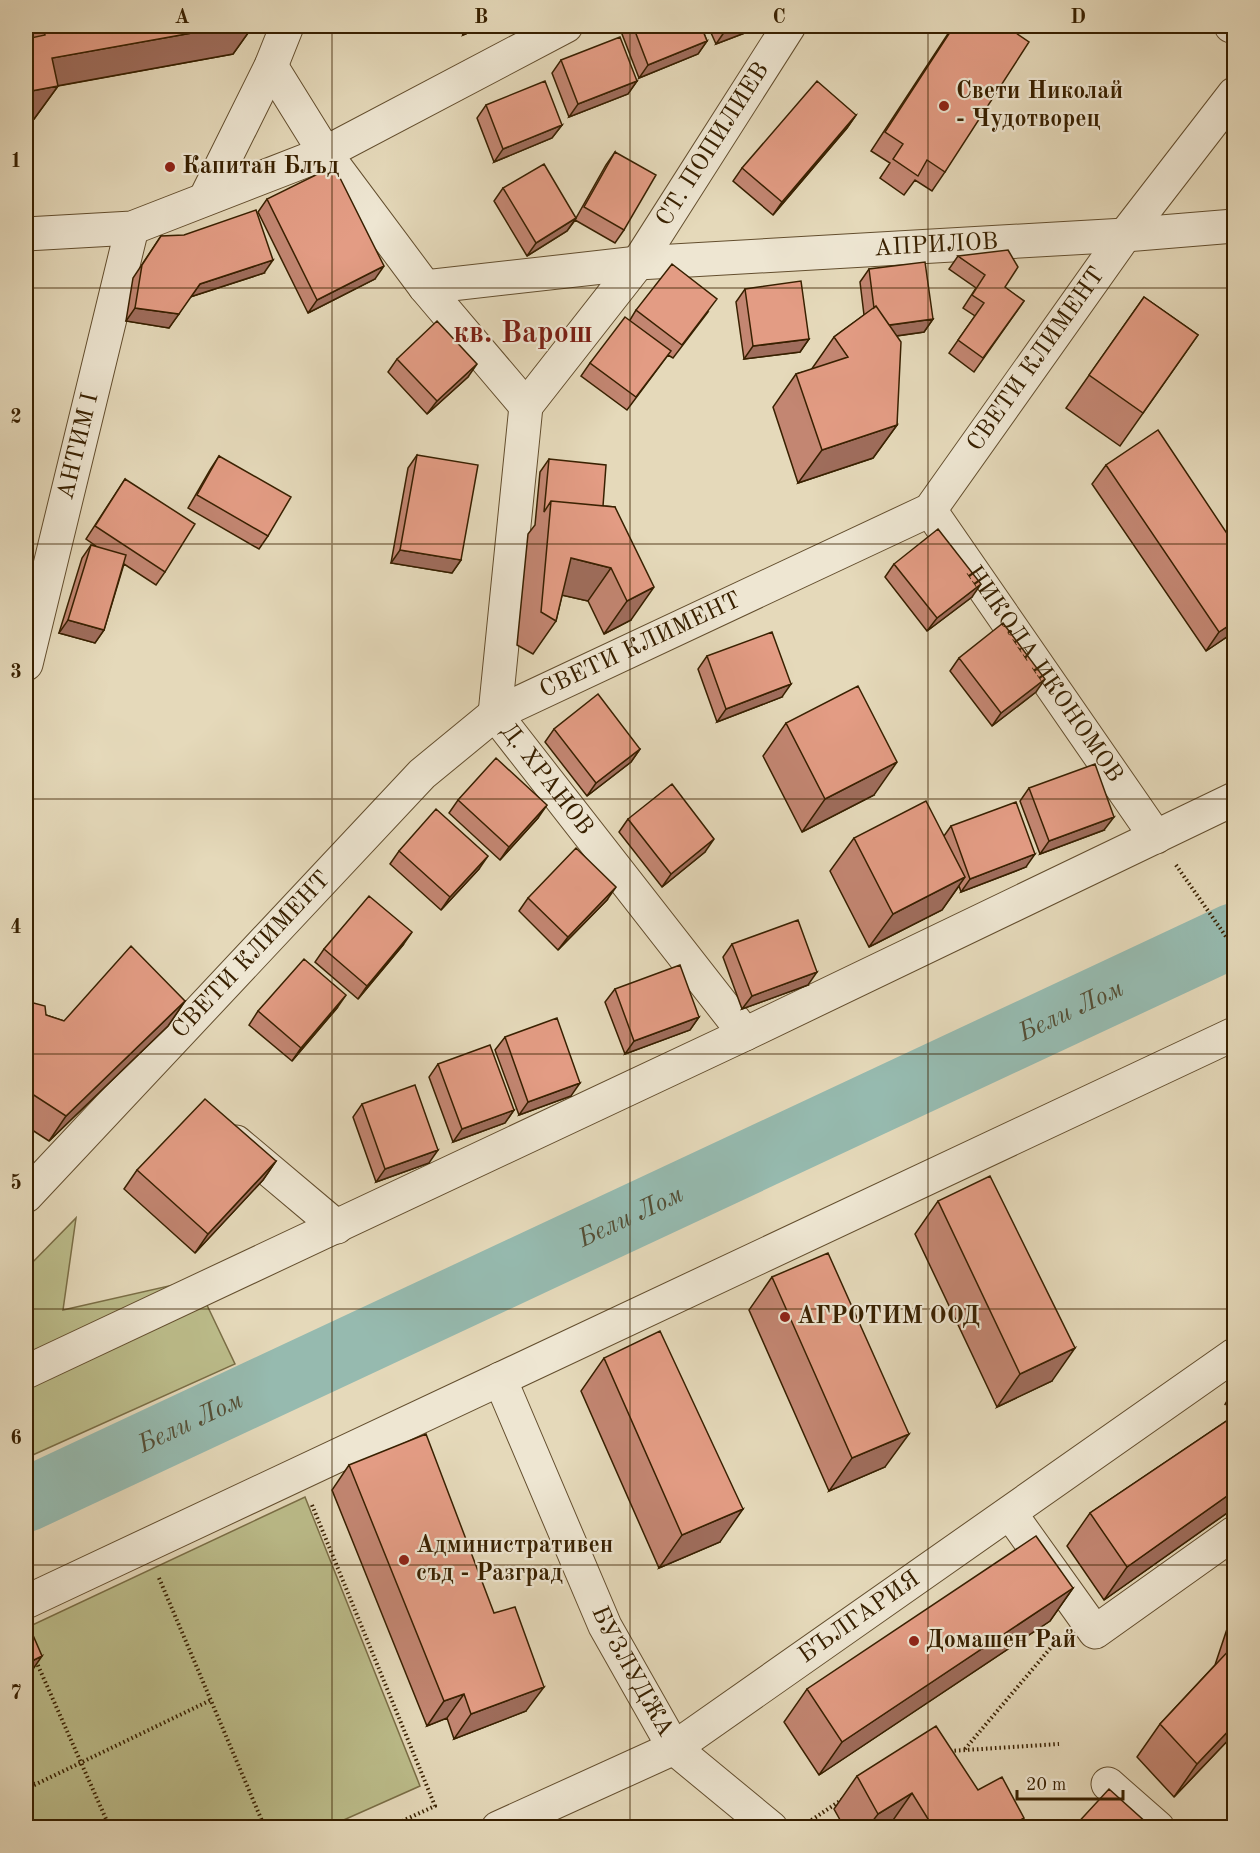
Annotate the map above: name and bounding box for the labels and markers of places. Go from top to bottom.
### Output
place label: Свети Николай - Чудотворец [956,80,1123,132]
marker: Свети Николай - Чудотворец [937,99,951,113]
place label: Капитан Блъд [182,155,339,179]
marker: Капитан Блъд [163,160,177,174]
place label: АГРОТИМ ООД [797,1305,980,1329]
marker: АГРОТИМ ООД [778,1310,792,1324]
place label: Административен съд - Разград [416,1534,613,1586]
marker: Административен съд - Разград [397,1553,411,1567]
place label: Домашен Рай [926,1629,1076,1653]
marker: Домашен Рай [907,1634,921,1648]

